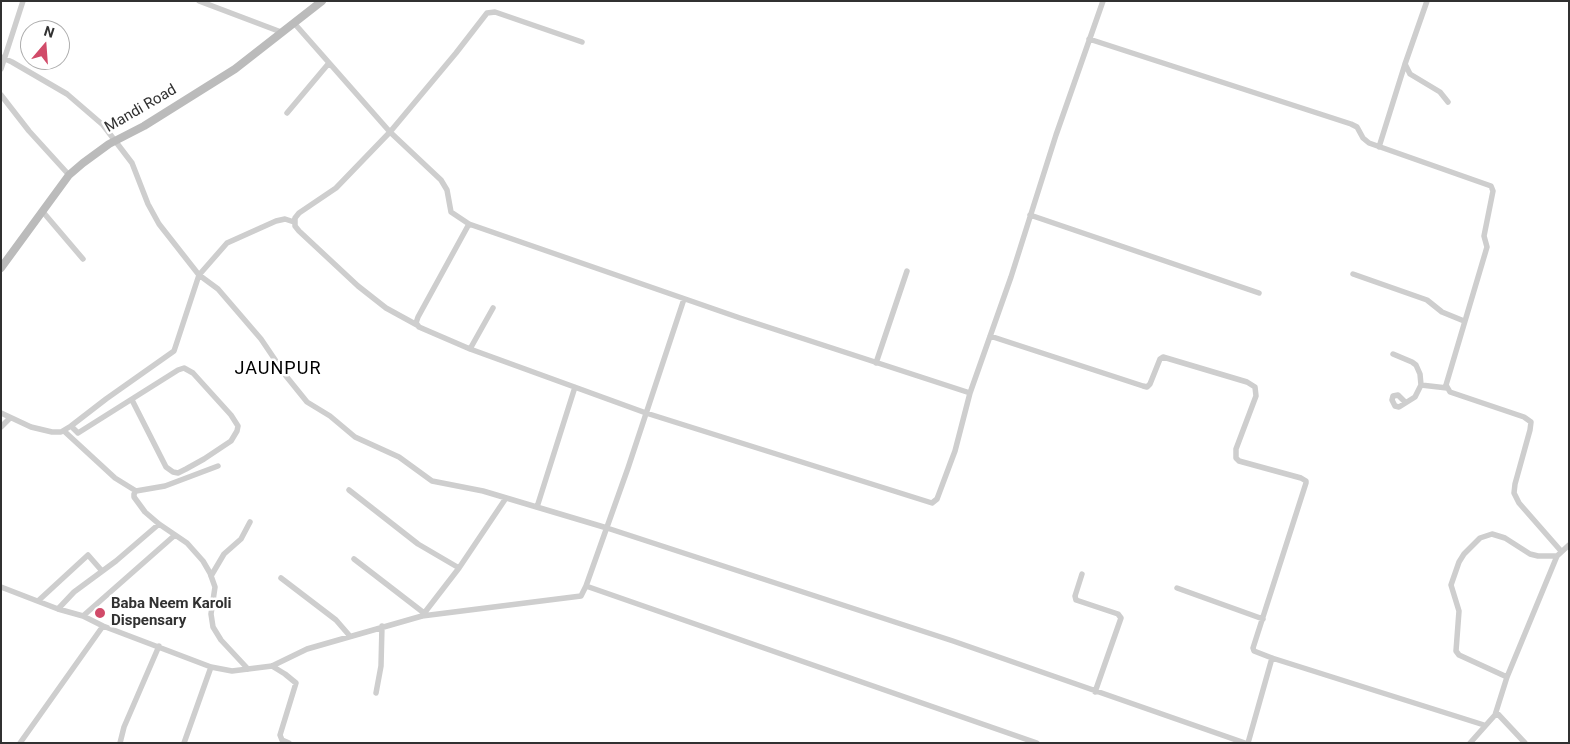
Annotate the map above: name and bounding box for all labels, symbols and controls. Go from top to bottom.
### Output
north arrow [20,20,70,70]
text: N [42,23,56,41]
street label: Mandi Road [102,81,180,137]
district label: JAUNPUR [234,358,322,380]
place label: Baba Neem Karoli Dispensary [111,595,232,630]
marker: Baba Neem Karoli Dispensary [93,606,107,620]

